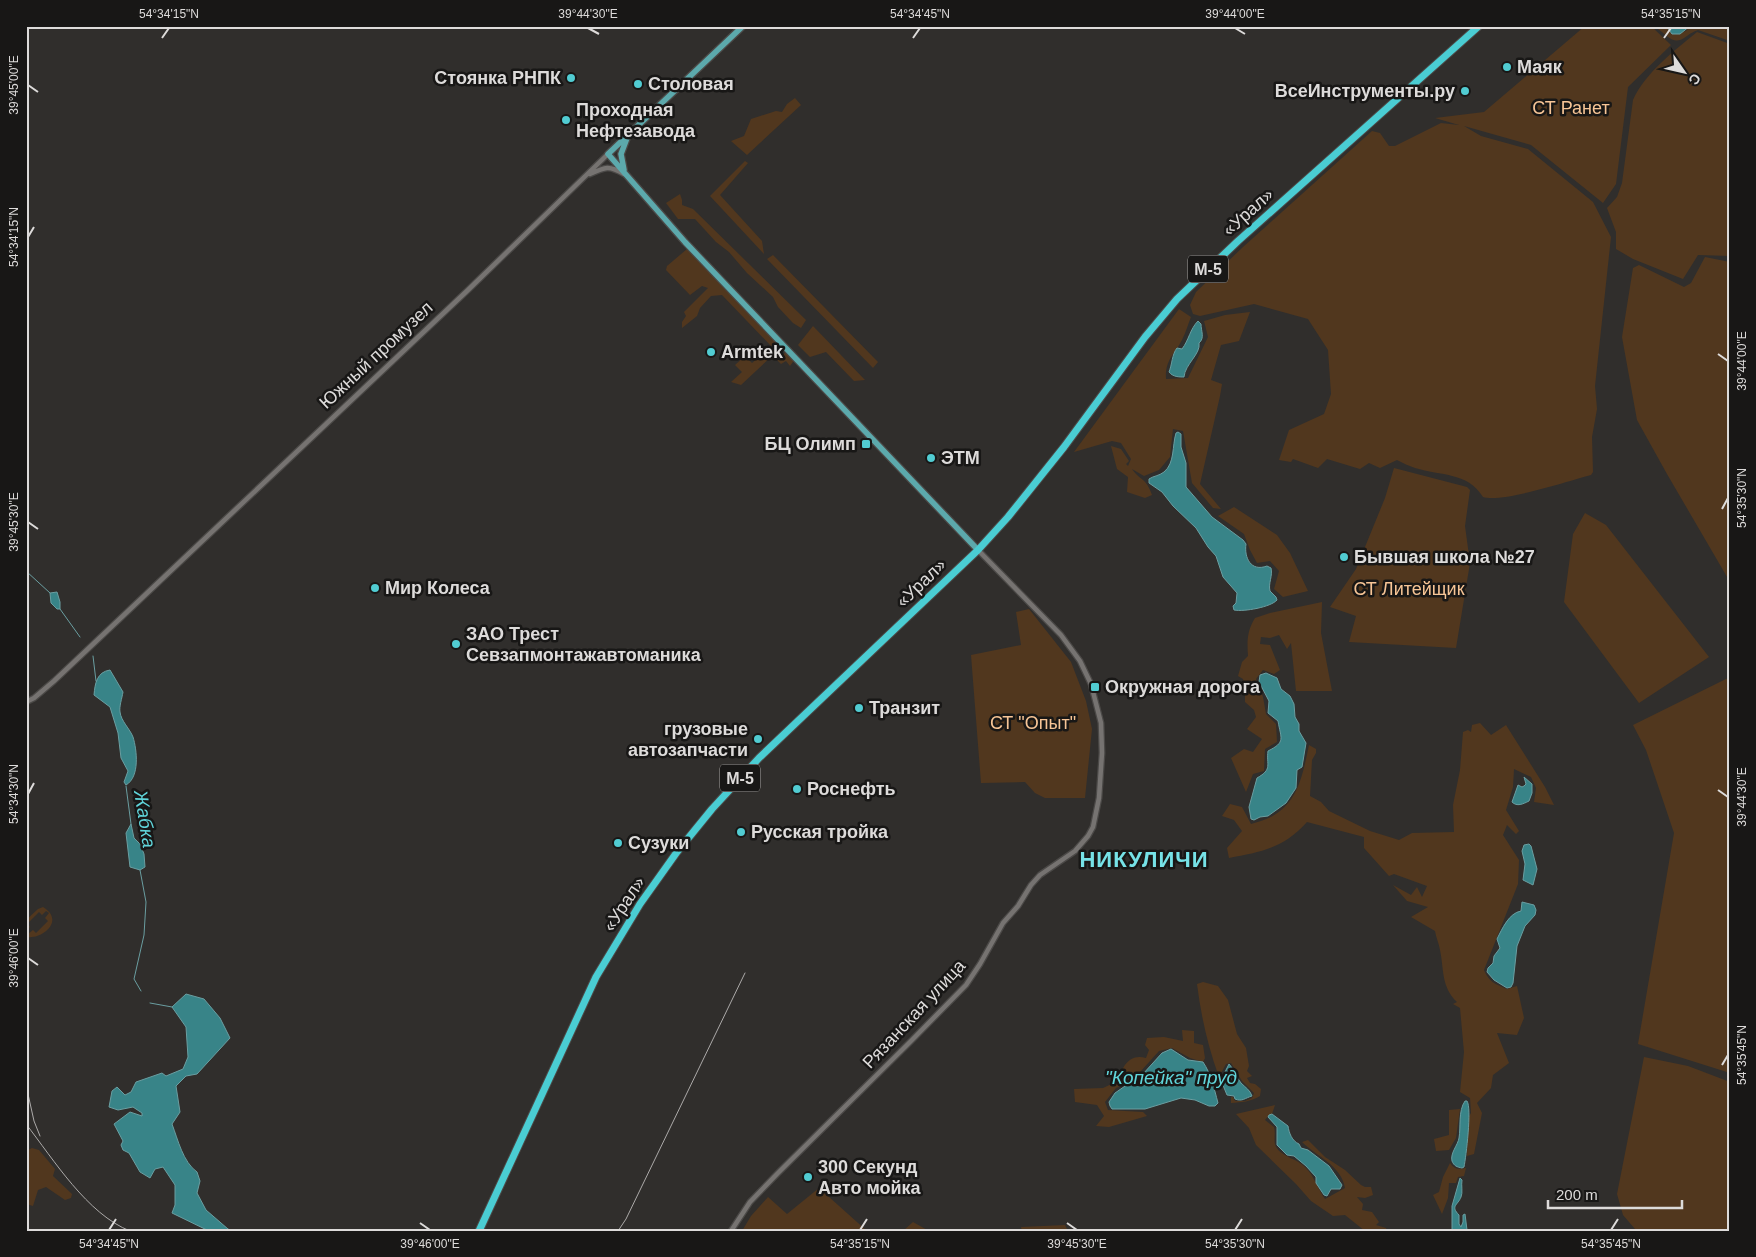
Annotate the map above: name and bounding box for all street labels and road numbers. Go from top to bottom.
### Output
street label: «Урал» [1219,184,1277,240]
road number: М-5 [1188,255,1228,282]
street label: Южный промузел [315,297,437,413]
street label: «Урал» [892,555,950,611]
road number: М-5 [720,764,760,791]
street label: «Урал» [599,873,649,935]
street label: Рязанская улица [859,955,970,1072]

